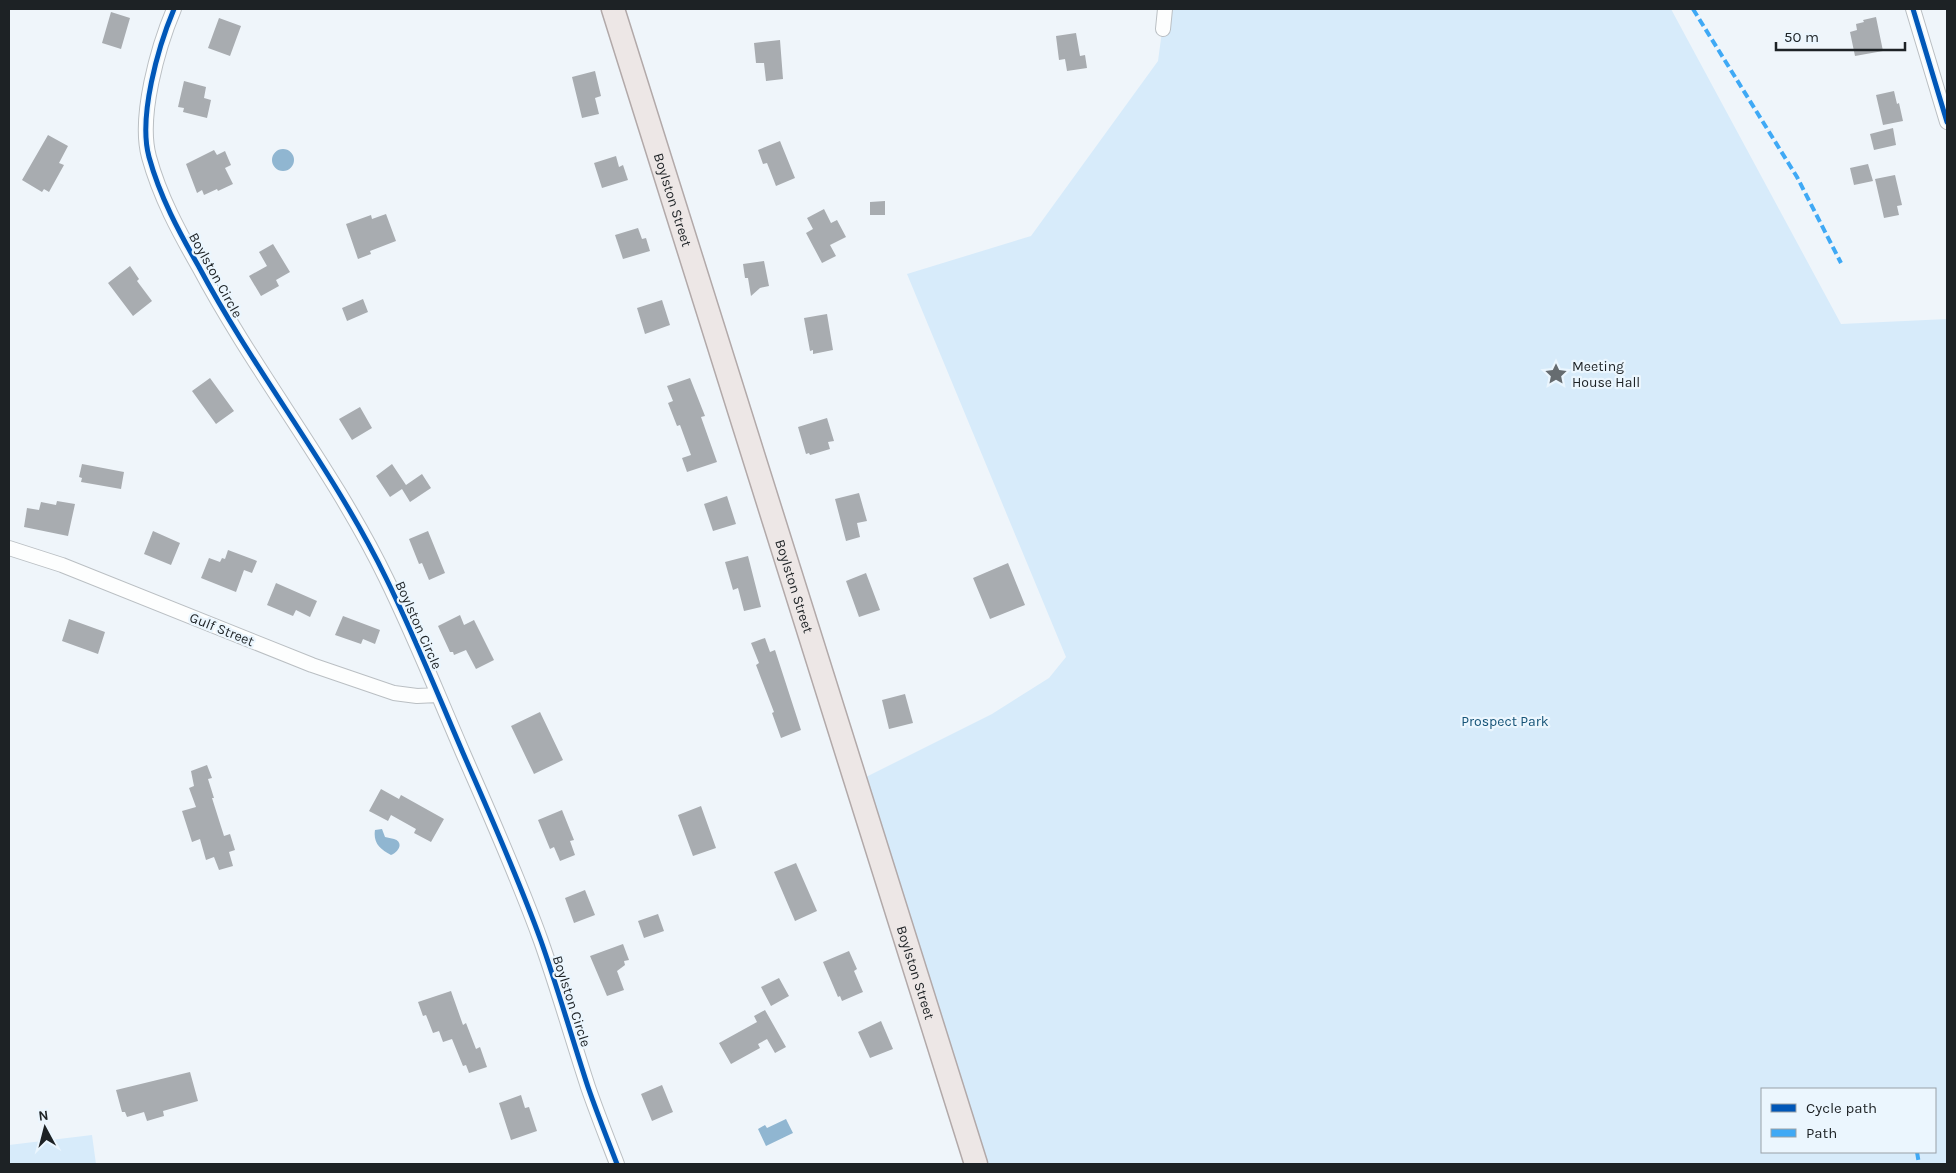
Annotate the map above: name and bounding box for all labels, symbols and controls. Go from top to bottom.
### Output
scale bar [1776,20,1905,52]
text: 50 m [1784,28,1819,46]
street label: Boylston Street [650,151,695,249]
street label: Boylston Circle [185,230,246,321]
place label: Meeting House Hall [1572,358,1640,391]
place icon: Meeting House Hall [1543,361,1569,387]
street label: Boylston Street [771,537,817,635]
street label: Boylston Circle [391,578,446,672]
street label: Gulf Street [187,609,257,650]
park label: Prospect Park [1461,713,1549,730]
street label: Boylston Street [893,924,938,1022]
street label: Boylston Circle [549,953,594,1049]
legend [1761,1088,1936,1153]
text: Cycle path [1806,1099,1877,1117]
north arrow [20,1103,70,1153]
text: N [37,1107,49,1125]
text: Path [1806,1124,1837,1142]

